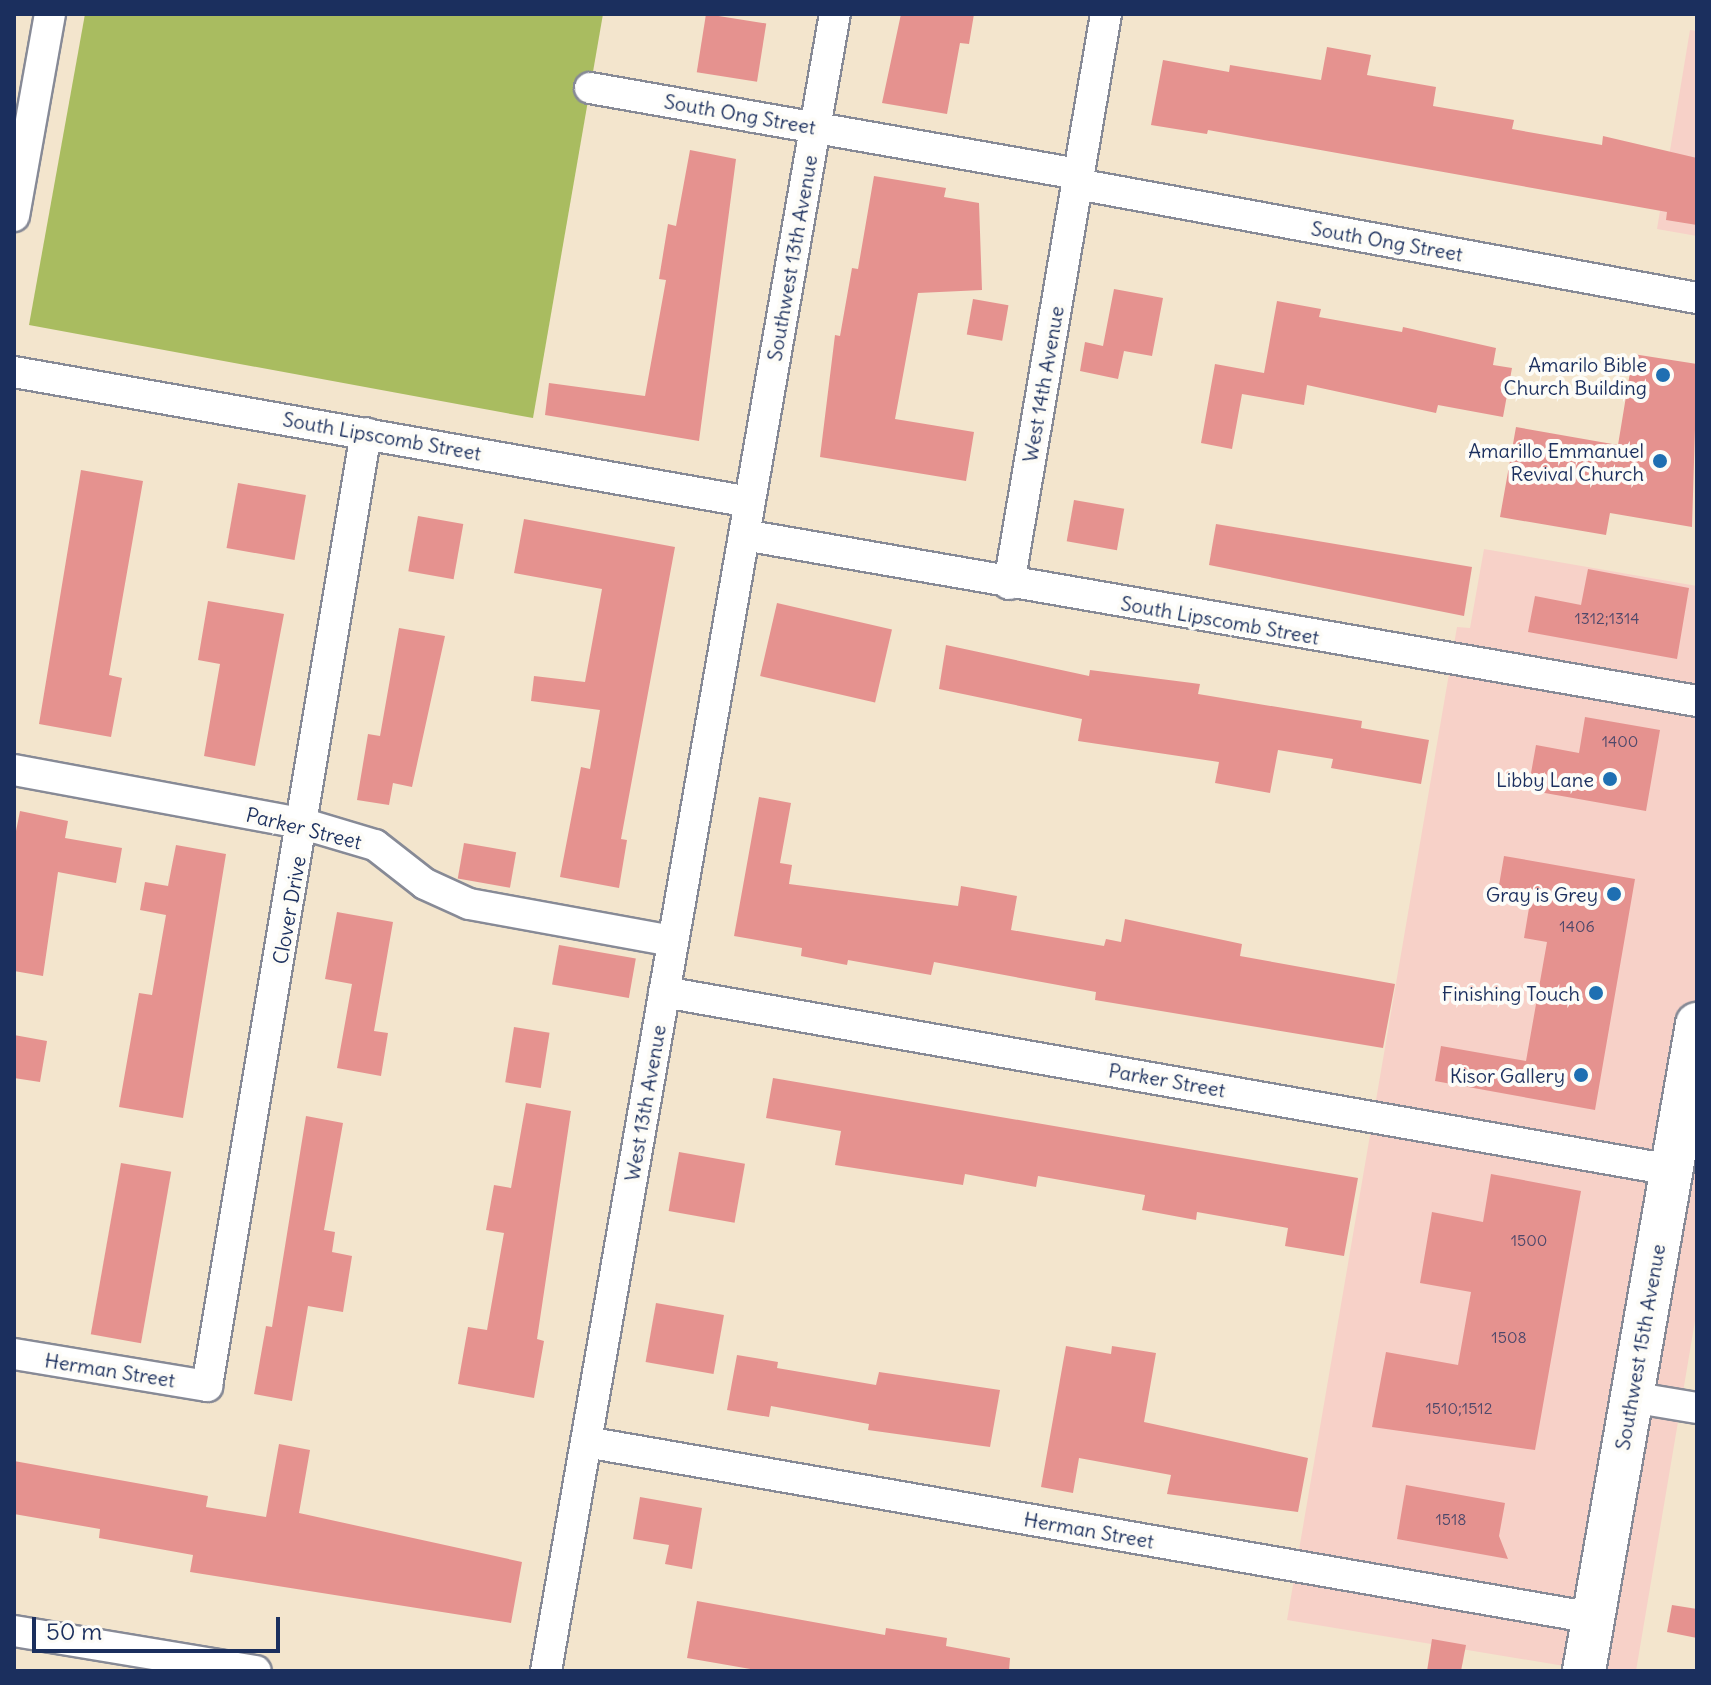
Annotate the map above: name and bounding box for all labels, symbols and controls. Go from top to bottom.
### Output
street label: South Ong Street [662,89,818,139]
street label: Southwest 13th Avenue [762,153,822,363]
street label: South Ong Street [1309,216,1465,266]
street label: West 14th Avenue [1017,304,1069,464]
place label: Amarilo Bible Church Building [1504,352,1647,399]
marker: Amarilo Bible Church Building [1654,366,1672,384]
street label: South Lipscomb Street [281,407,483,465]
place label: Amarillo Emmanuel Revival Church [1468,438,1644,485]
marker: Amarillo Emmanuel Revival Church [1651,452,1669,470]
street label: South Lipscomb Street [1119,591,1321,649]
house number: 1312;1314 [1574,608,1640,628]
house number: 1400 [1602,731,1638,751]
place label: Libby Lane [1496,767,1594,791]
marker: Libby Lane [1601,770,1619,788]
street label: Parker Street [244,802,364,854]
street label: Clover Drive [268,854,310,966]
place label: Gray is Grey [1486,882,1598,906]
marker: Gray is Grey [1605,885,1623,903]
house number: 1406 [1559,916,1595,936]
place label: Finishing Touch [1442,981,1580,1005]
marker: Finishing Touch [1587,984,1605,1002]
street label: West 13th Avenue [619,1023,671,1183]
street label: Parker Street [1107,1058,1227,1102]
place label: Kisor Gallery [1450,1063,1565,1087]
marker: Kisor Gallery [1572,1066,1590,1084]
house number: 1500 [1511,1230,1547,1250]
street label: Southwest 15th Avenue [1610,1242,1670,1452]
house number: 1508 [1491,1327,1527,1347]
street label: Herman Street [43,1348,177,1392]
house number: 1510;1512 [1426,1398,1492,1418]
street label: Herman Street [1022,1507,1156,1553]
house number: 1518 [1435,1509,1467,1529]
scale bar [36,1601,284,1651]
text: 50 m [46,1616,102,1646]

